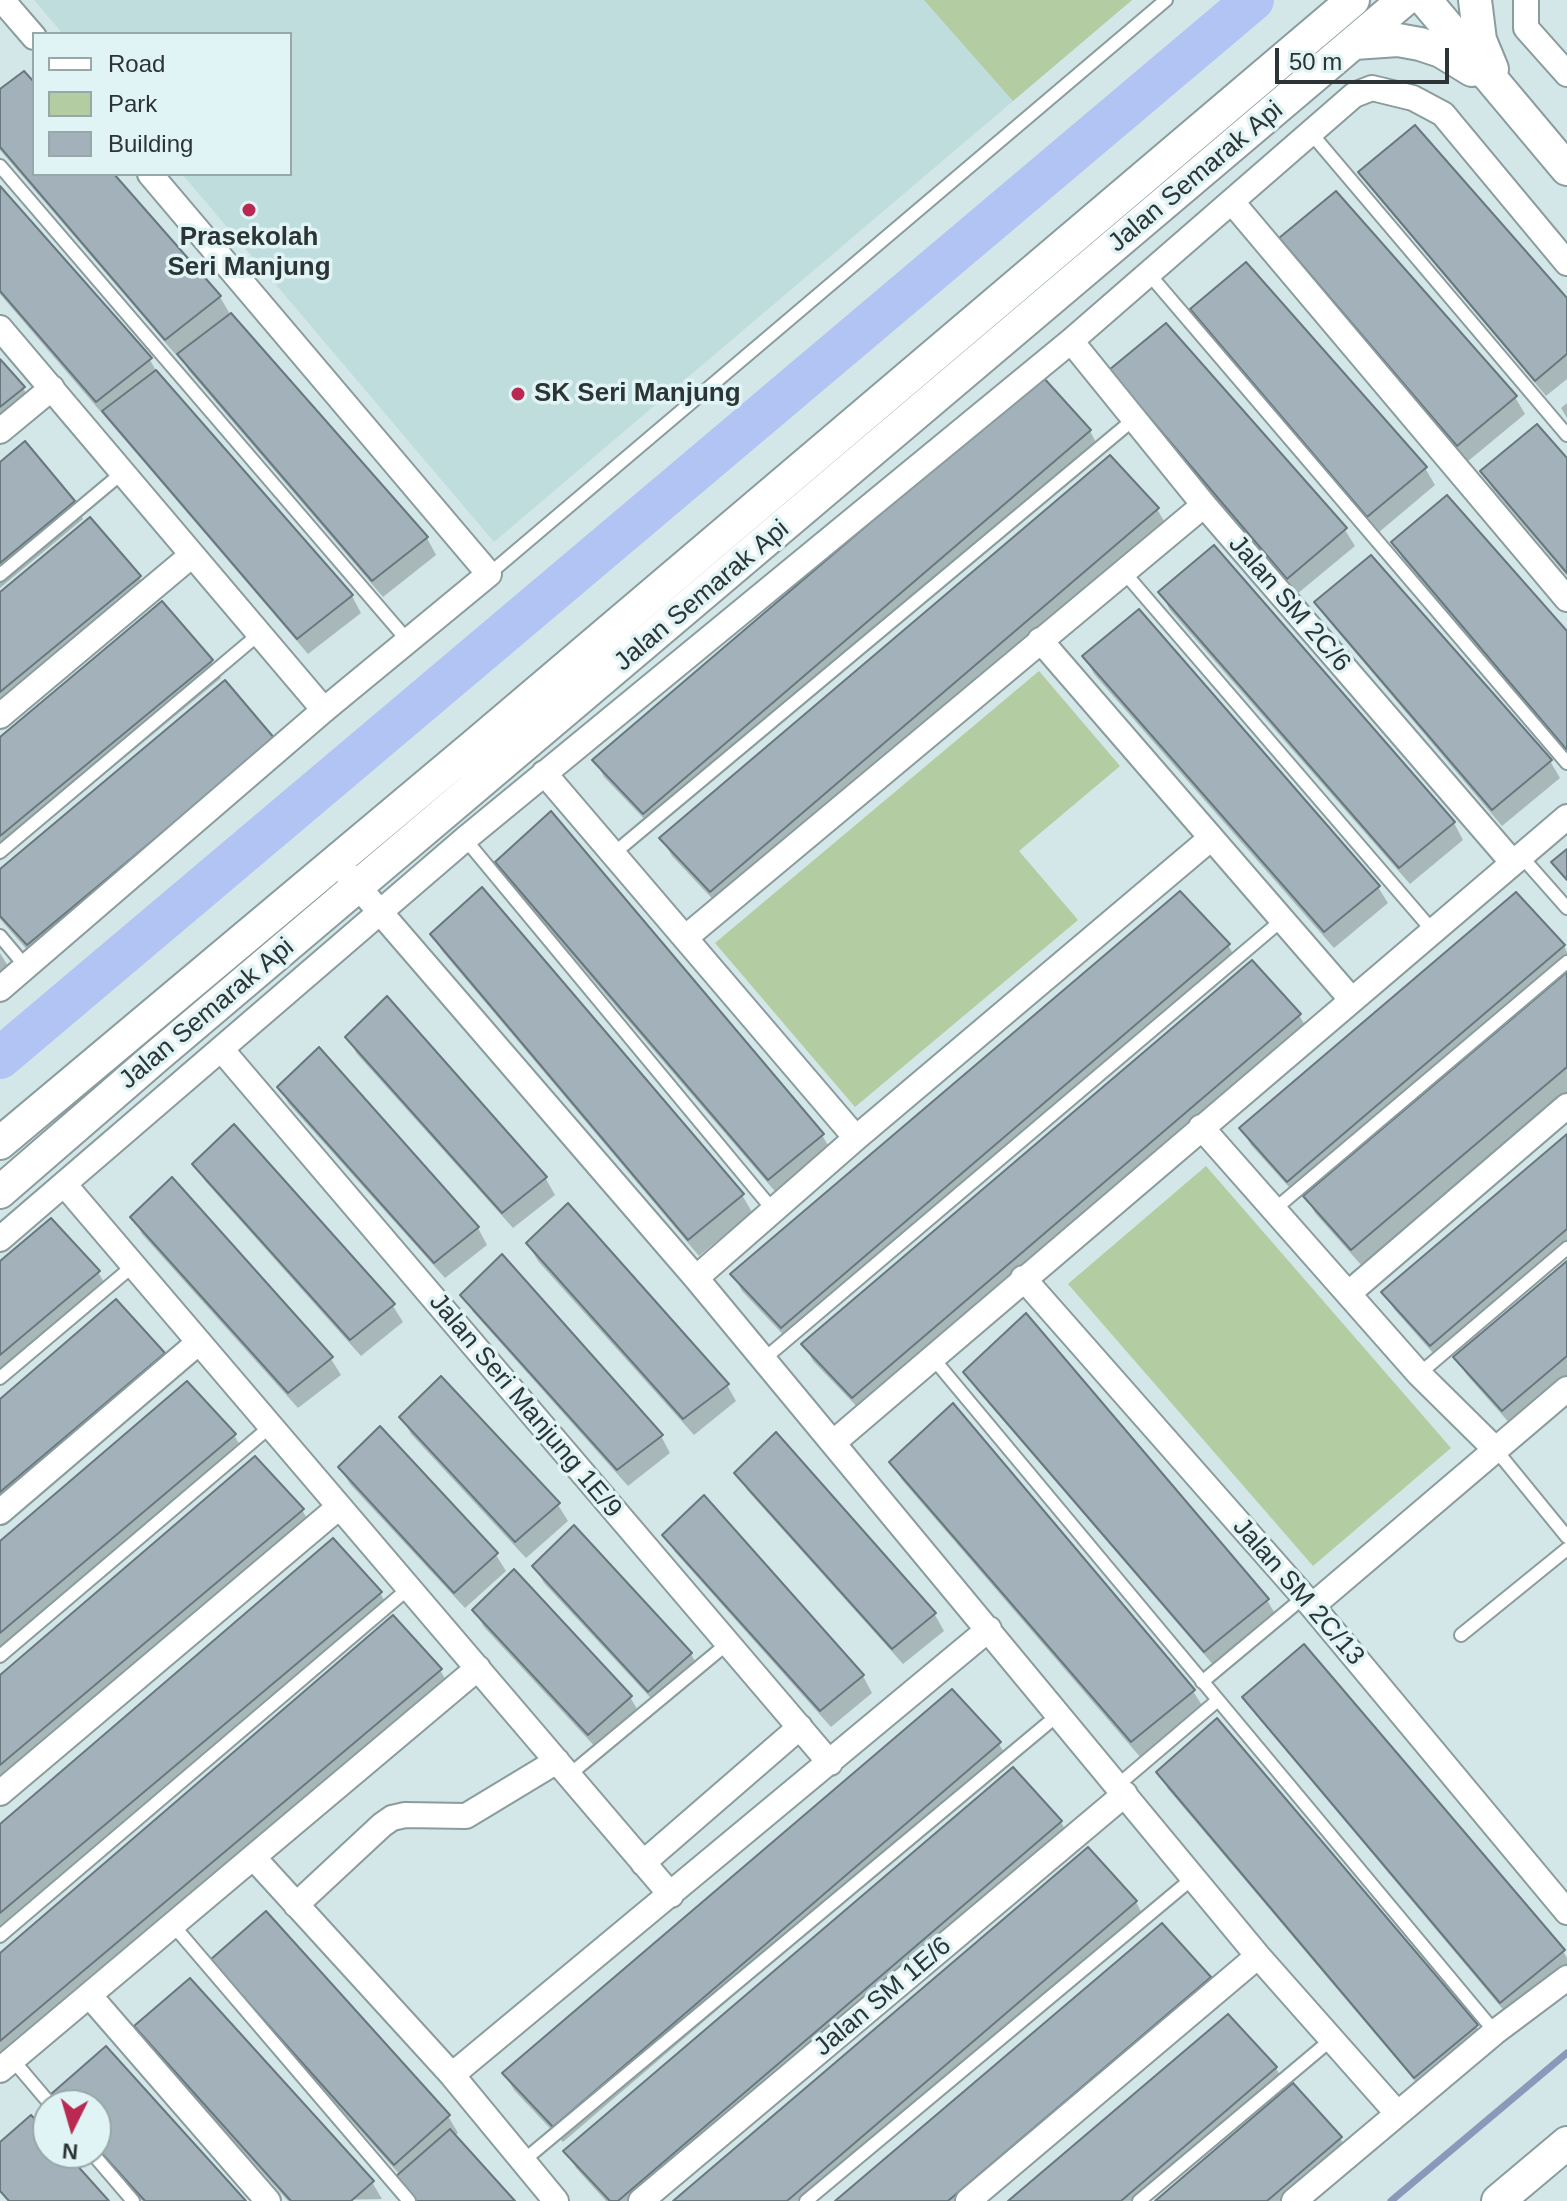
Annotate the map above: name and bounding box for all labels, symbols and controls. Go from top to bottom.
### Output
legend [32,32,292,176]
scale bar [1279,32,1453,82]
text: 50 m [1289,48,1342,75]
text: Road [108,50,165,77]
text: Park [108,90,157,117]
street label: Jalan Semarak Api [1102,95,1290,259]
text: Building [108,130,193,157]
marker: Prasekolah Seri Manjung [240,201,258,219]
place label: Prasekolah Seri Manjung [167,222,331,284]
place label: SK Seri Manjung [534,378,741,410]
marker: SK Seri Manjung [509,385,527,403]
street label: Jalan Semarak Api [608,514,796,678]
street label: Jalan SM 2C/6 [1221,529,1357,679]
street label: Jalan Semarak Api [113,932,301,1096]
street label: Jalan Seri Manjung 1E/9 [422,1287,628,1525]
street label: Jalan SM 2C/13 [1226,1512,1370,1672]
street label: Jalan SM 1E/6 [808,1931,958,2063]
north arrow [32,2089,112,2169]
text: N [61,2138,79,2165]

